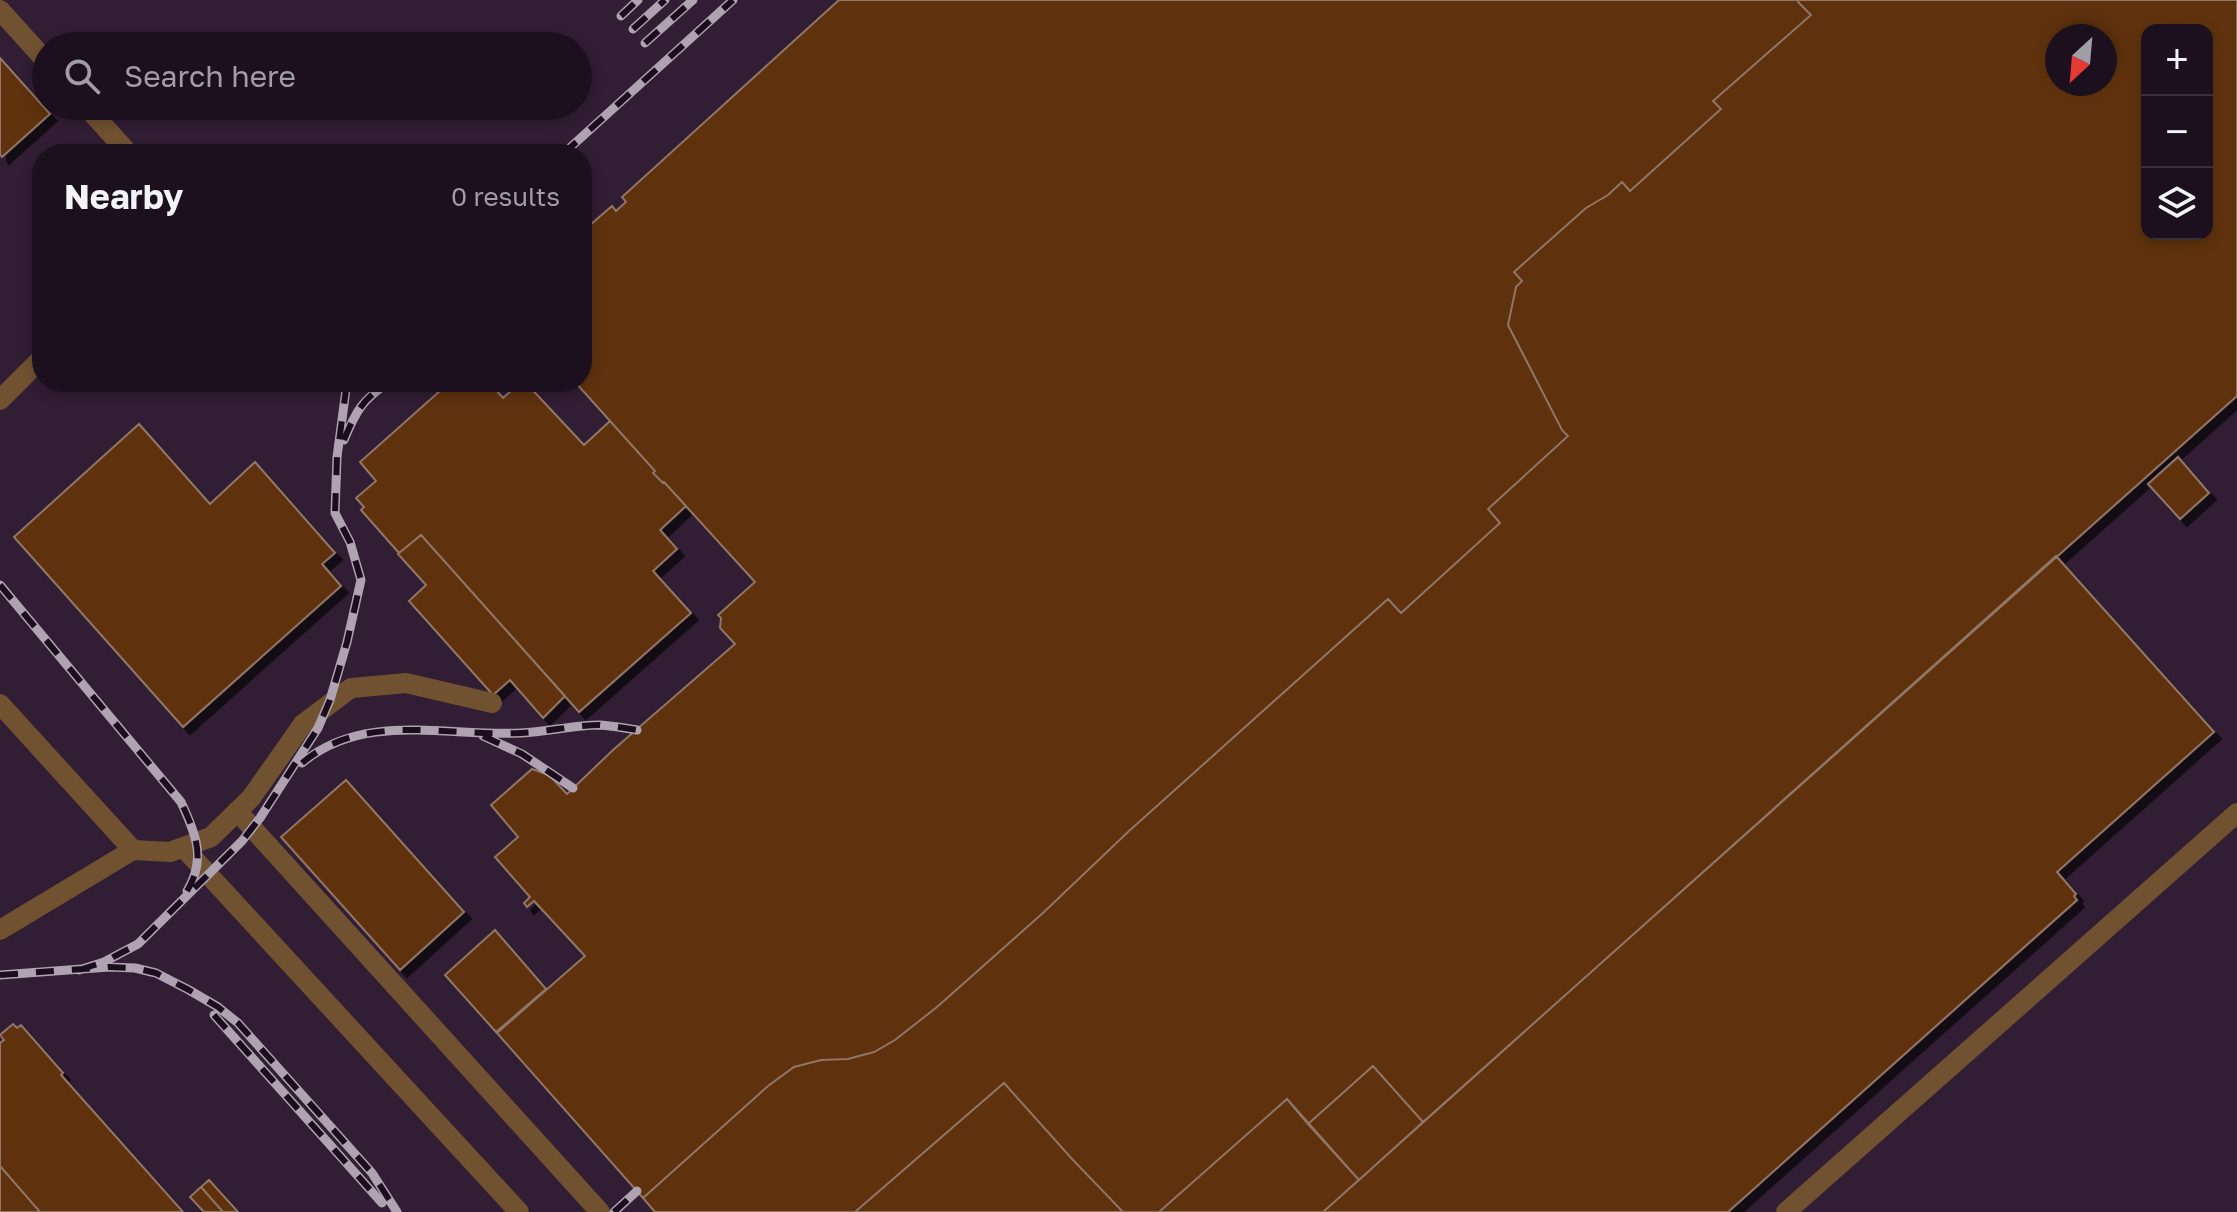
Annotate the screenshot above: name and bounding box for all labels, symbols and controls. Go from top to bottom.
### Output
north arrow [2045,24,2117,96]
map controls [2141,24,2213,240]
button: + [2141,24,2213,96]
search box [32,32,592,120]
icon: search [60,54,104,98]
text: Search here [124,58,296,94]
button: − [2141,96,2213,168]
button: layers [2141,168,2213,240]
text: Nearby [64,176,184,216]
text: 0 results [451,181,560,212]

